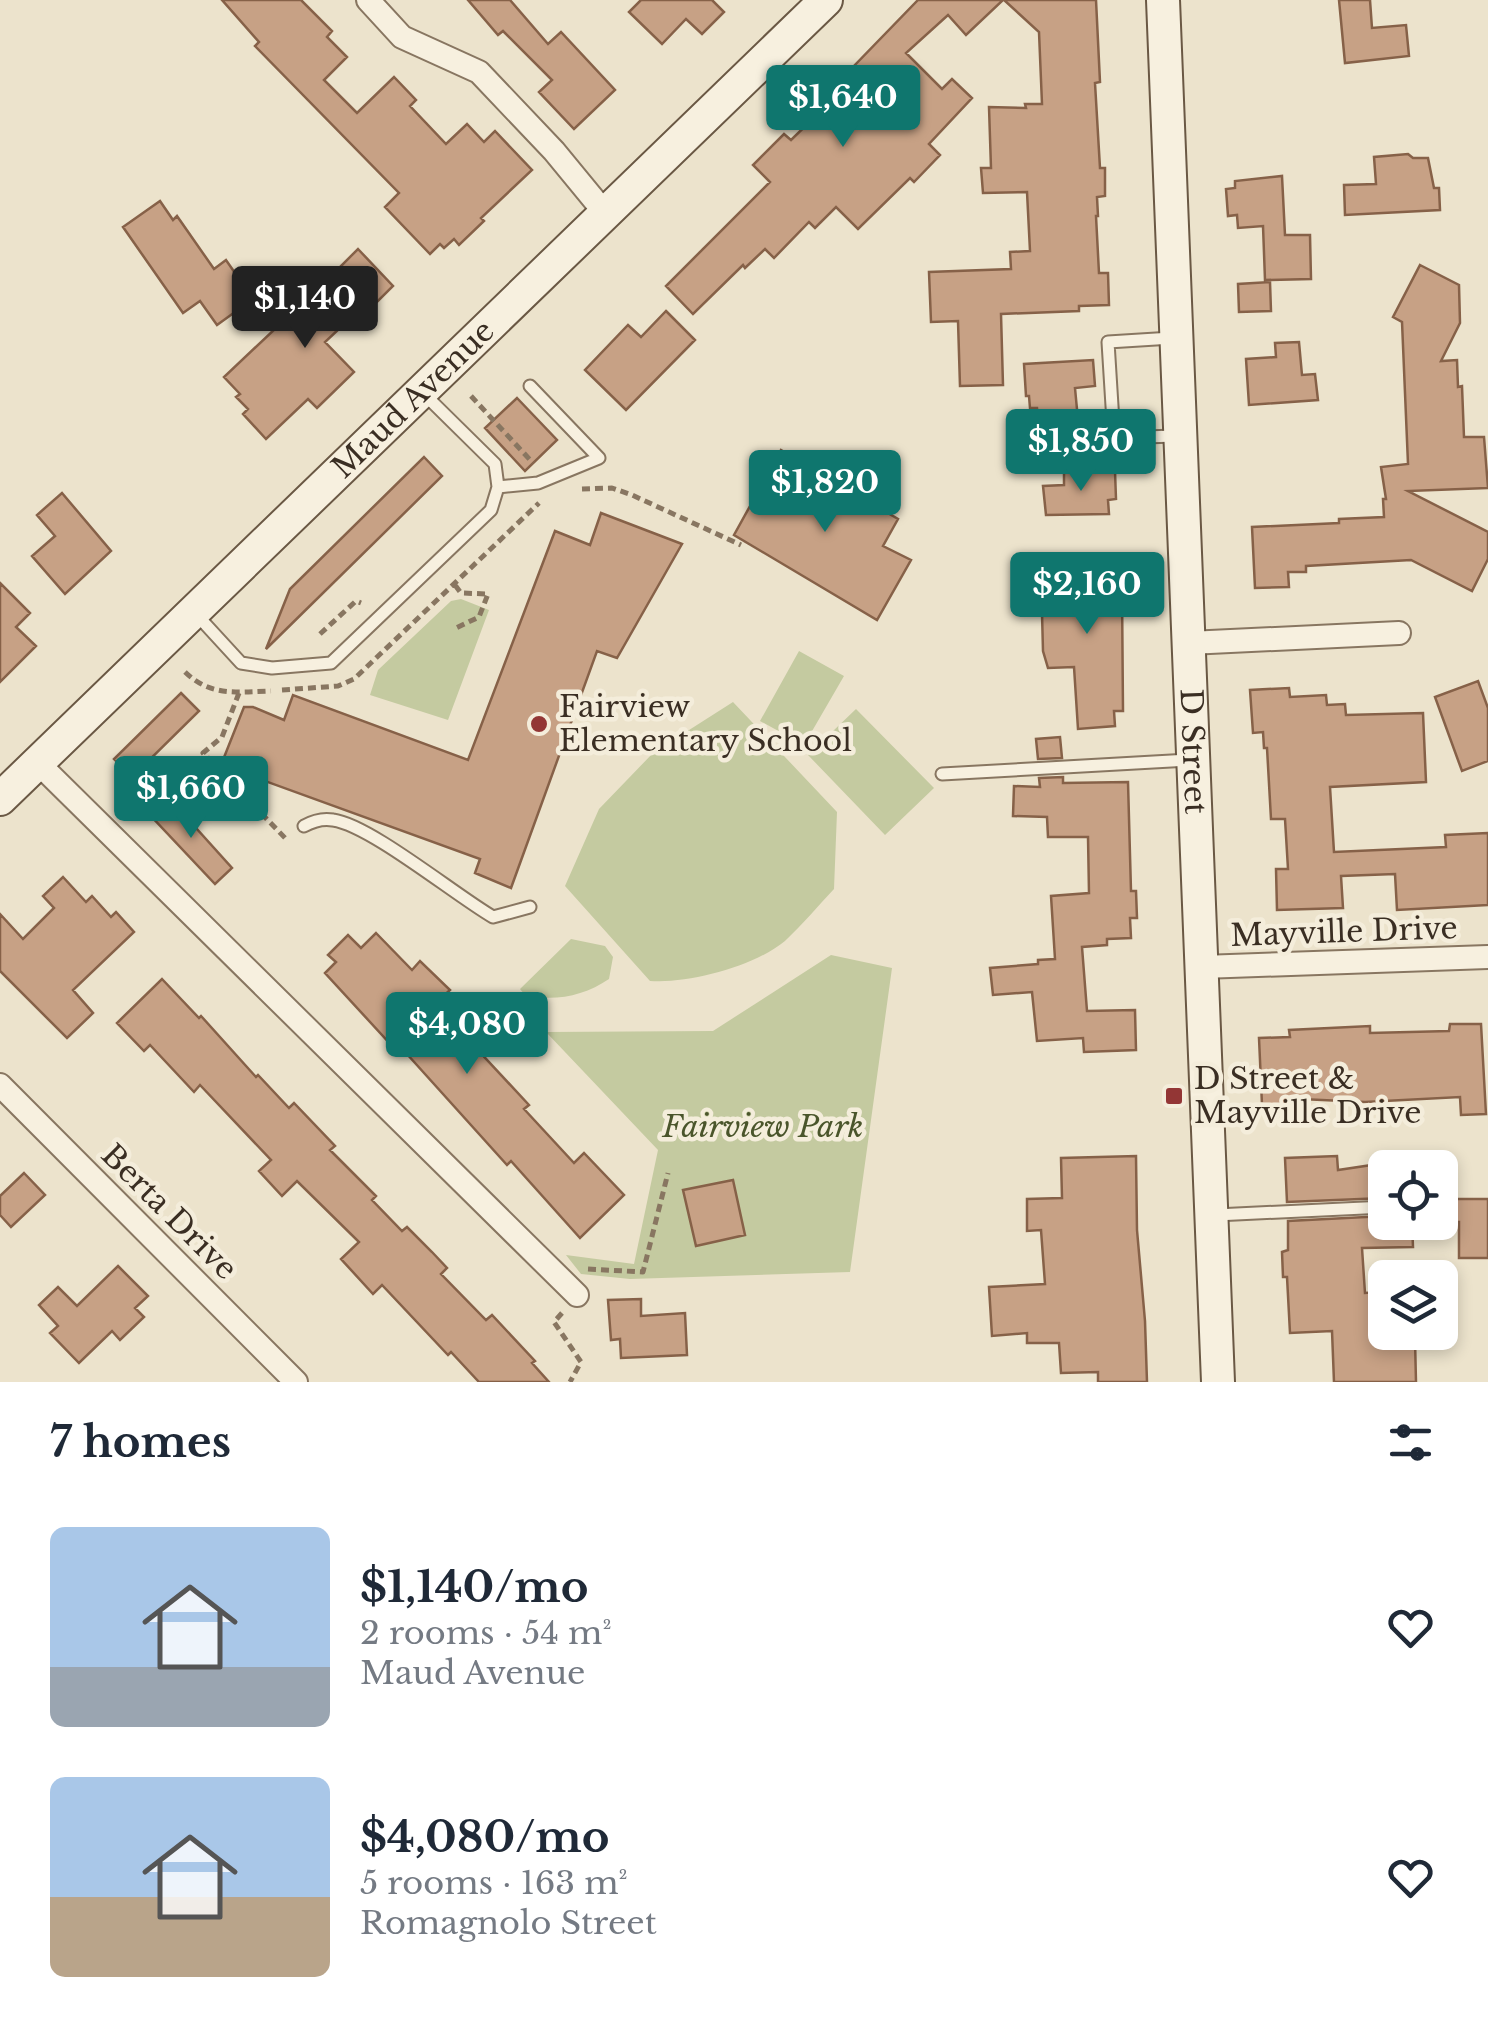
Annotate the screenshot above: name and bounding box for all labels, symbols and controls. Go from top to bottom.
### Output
pin: $1,640 [762,65,924,150]
text: $1,640 [788,77,898,117]
pin: $1,140 [224,266,386,351]
text: $1,140 [254,278,356,318]
street label: Maud Avenue [324,312,502,486]
pin: $1,850 [1000,409,1162,494]
text: $1,850 [1028,421,1134,461]
pin: $1,820 [744,450,906,535]
text: $1,820 [771,462,879,502]
pin: $2,160 [1006,552,1168,637]
text: $2,160 [1032,564,1142,604]
place label: Fairview Elementary School [559,688,852,759]
street label: D Street [1172,688,1214,815]
marker: Fairview Elementary School [528,713,550,735]
pin: $1,660 [110,756,272,841]
text: $1,660 [136,768,246,808]
street label: Mayville Drive [1230,909,1458,954]
pin: $4,080 [386,992,548,1077]
text: $4,080 [408,1004,526,1044]
place label: D Street & Mayville Drive [1194,1060,1421,1131]
marker: D Street & Mayville Drive [1163,1085,1185,1107]
park label: Fairview Park [662,1108,863,1145]
street label: Berta Drive [94,1136,245,1287]
map controls [1368,1150,1458,1350]
button: locate [1368,1150,1458,1240]
button: layers [1368,1260,1458,1350]
icon: filters [1383,1415,1438,1470]
text: 7 homes [50,1416,231,1468]
text: $1,140/mo [360,1561,588,1613]
icon: home [130,1567,250,1687]
icon: heart [1383,1600,1438,1655]
text: 2 rooms · 54 m² [360,1613,612,1653]
text: Maud Avenue [360,1653,585,1693]
text: $4,080/mo [360,1811,609,1863]
icon: home [130,1817,250,1937]
icon: heart [1383,1850,1438,1905]
text: 5 rooms · 163 m² [360,1863,628,1903]
text: Romagnolo Street [360,1903,657,1943]

